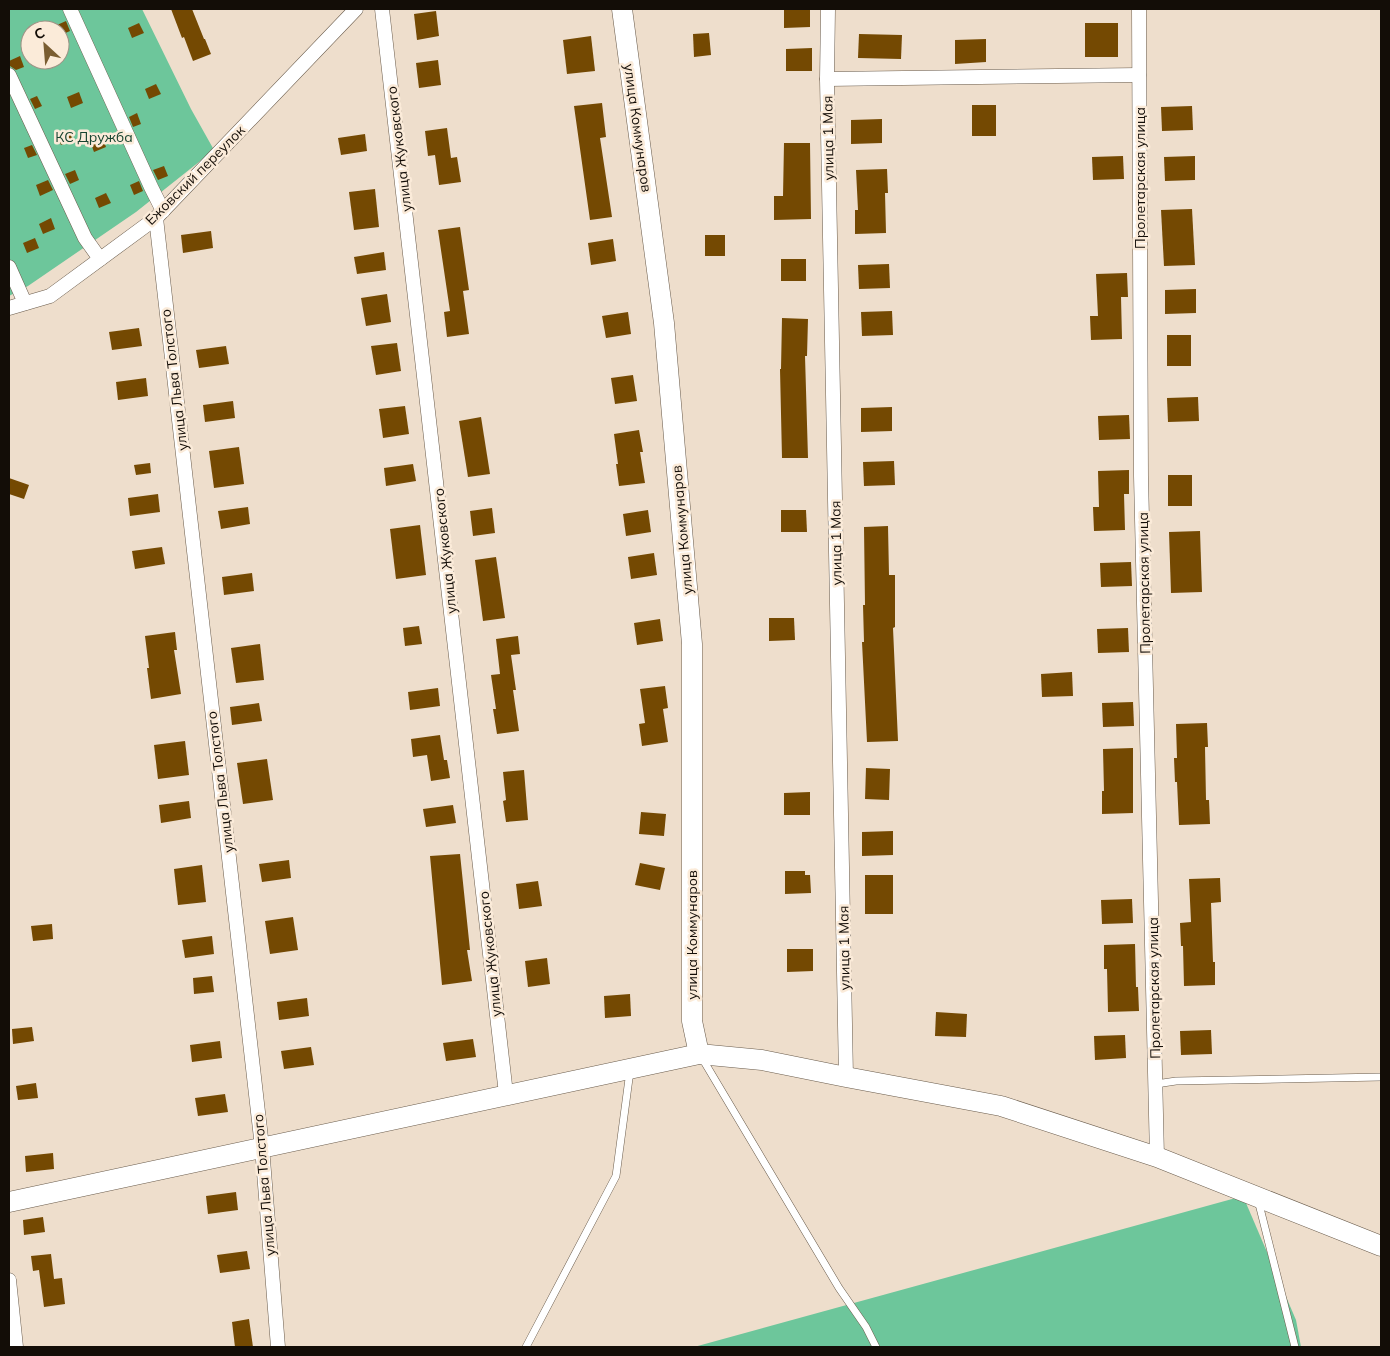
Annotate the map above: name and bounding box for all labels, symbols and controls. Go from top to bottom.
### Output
north arrow [20,20,70,70]
text: С [31,23,48,44]
street label: улица Коммунаров [620,63,656,194]
street label: улица Жуковского [382,85,416,213]
street label: улица 1 Мая [818,95,838,181]
street label: Пролетарская улица [1131,107,1149,249]
street label: Ежовский переулок [141,121,249,229]
park label: КС Дружба [55,128,133,146]
street label: улица Льва Толстого [156,308,192,452]
street label: улица Коммунаров [667,465,697,595]
street label: улица Жуковского [429,487,461,615]
street label: улица 1 Мая [826,500,846,586]
street label: Пролетарская улица [1134,512,1154,654]
street label: улица Льва Толстого [202,710,238,854]
street label: улица Коммунаров [683,870,701,1000]
street label: улица Жуковского [474,890,506,1018]
street label: улица 1 Мая [834,905,854,991]
street label: Пролетарская улица [1144,917,1164,1059]
street label: улица Льва Толстого [249,1113,279,1257]

